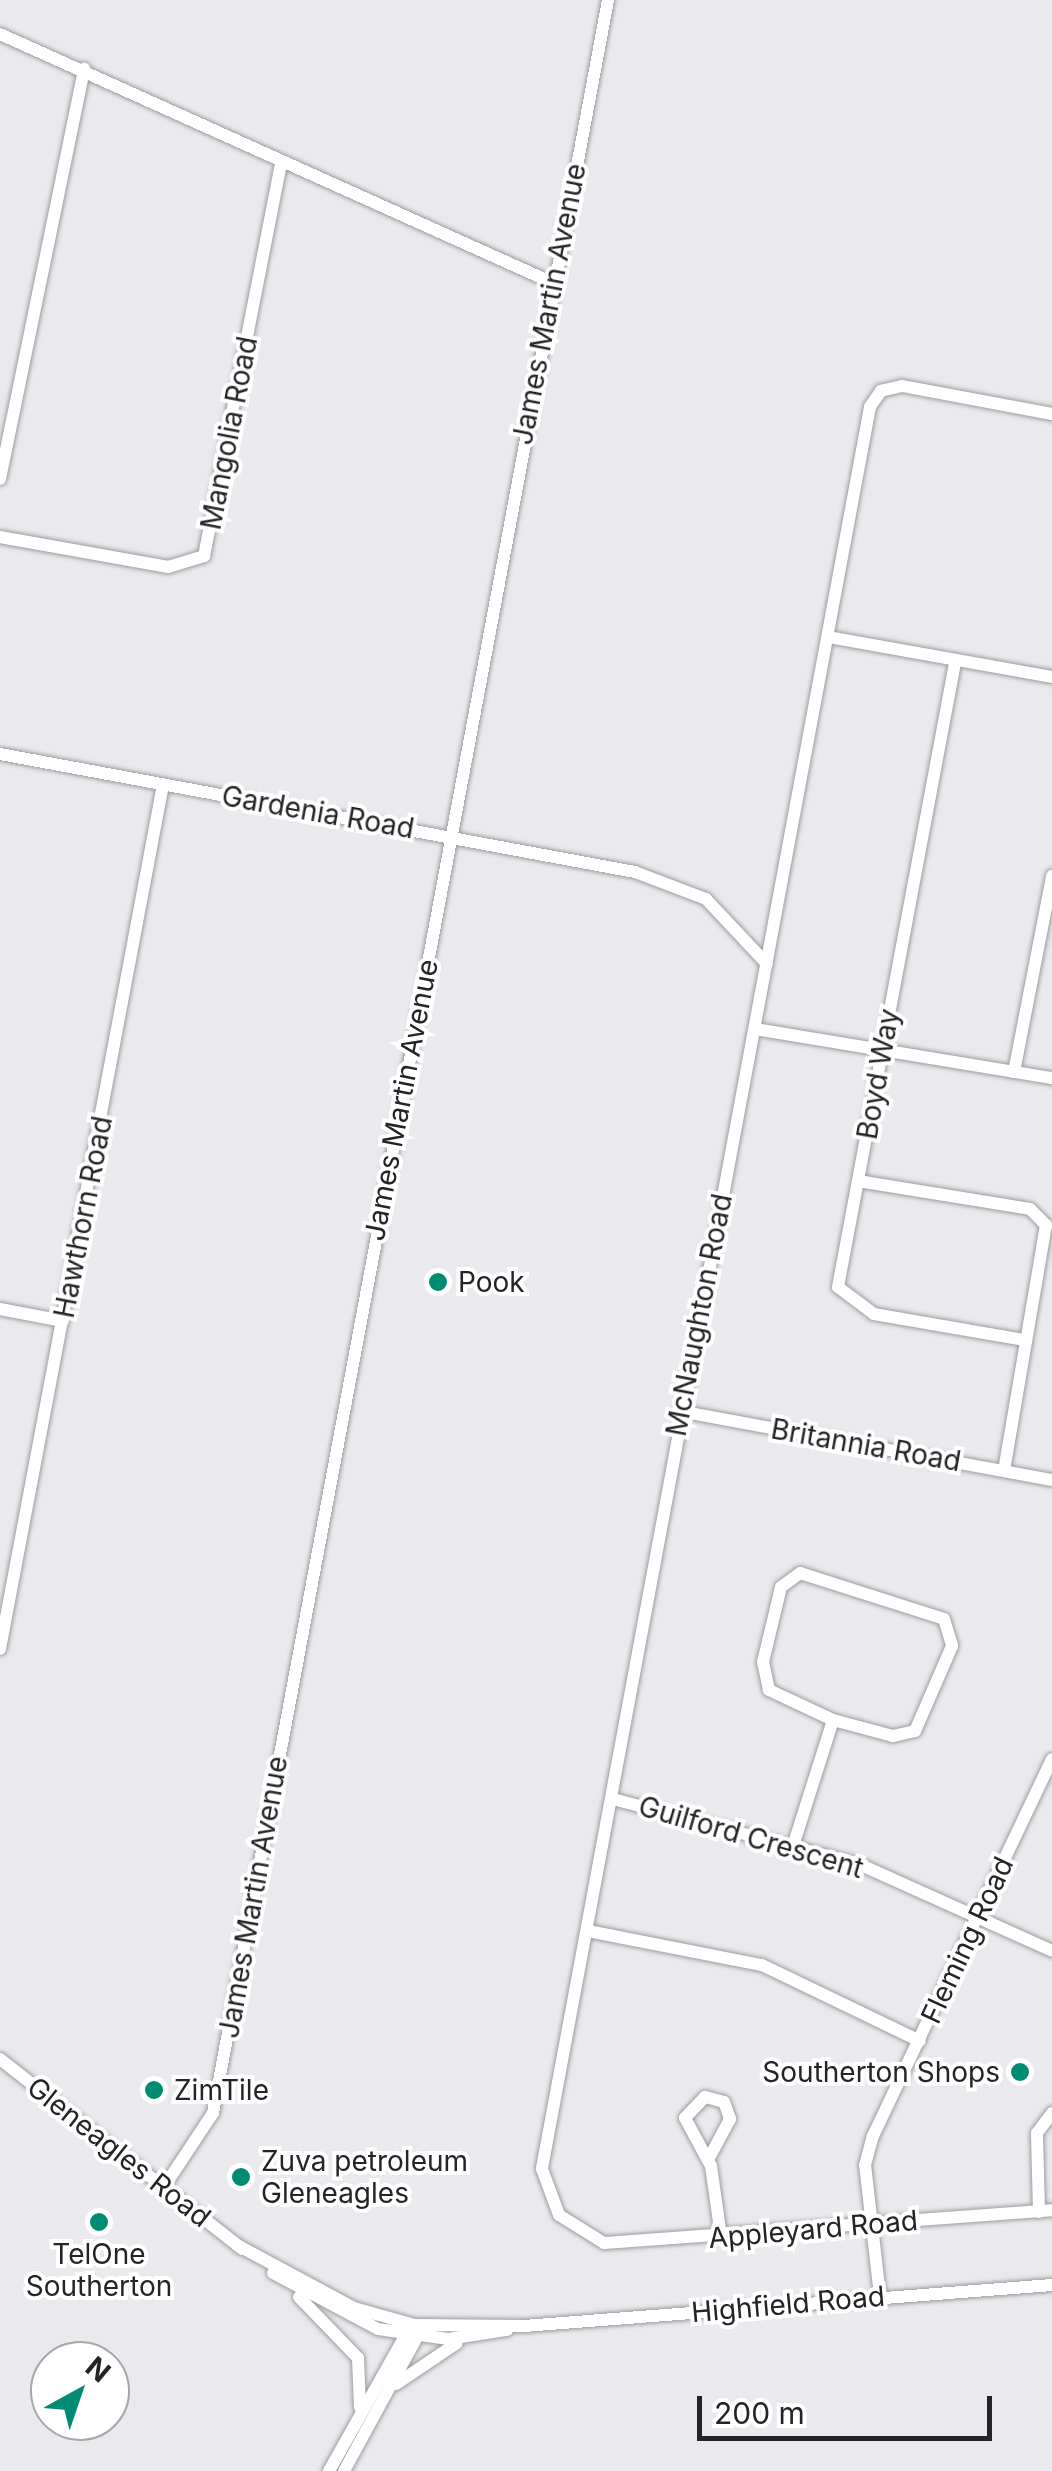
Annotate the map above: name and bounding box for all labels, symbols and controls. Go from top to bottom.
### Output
street label: James Martin Avenue [505,160,593,448]
street label: Mangolia Road [194,333,264,533]
street label: Gardenia Road [219,779,417,845]
street label: James Martin Avenue [357,956,445,1244]
street label: Boyd Way [850,1006,906,1142]
street label: Hawthorn Road [47,1113,119,1321]
street label: McNaughton Road [659,1191,739,1439]
place label: Pook [458,1265,525,1299]
marker: Pook [427,1271,449,1293]
street label: Britannia Road [768,1412,964,1478]
street label: James Martin Avenue [212,1753,294,2041]
street label: Guilford Crescent [635,1789,867,1885]
street label: Fleming Road [914,1851,1020,2029]
place label: Southerton Shops [762,2055,1000,2089]
marker: Southerton Shops [1009,2061,1031,2083]
street label: Gleneagles Road [21,2070,217,2234]
place label: ZimTile [174,2073,269,2107]
marker: ZimTile [143,2079,165,2101]
place label: Zuva petroleum Gleneagles [261,2144,468,2210]
marker: Zuva petroleum Gleneagles [230,2166,252,2188]
street label: Appleyard Road [707,2203,919,2255]
marker: TelOne Southerton [88,2211,110,2233]
place label: TelOne Southerton [26,2237,172,2303]
street label: Highfield Road [690,2279,886,2329]
north arrow [30,2341,130,2441]
text: N [79,2350,117,2389]
scale bar [702,2376,997,2438]
text: 200 m [714,2395,805,2431]

